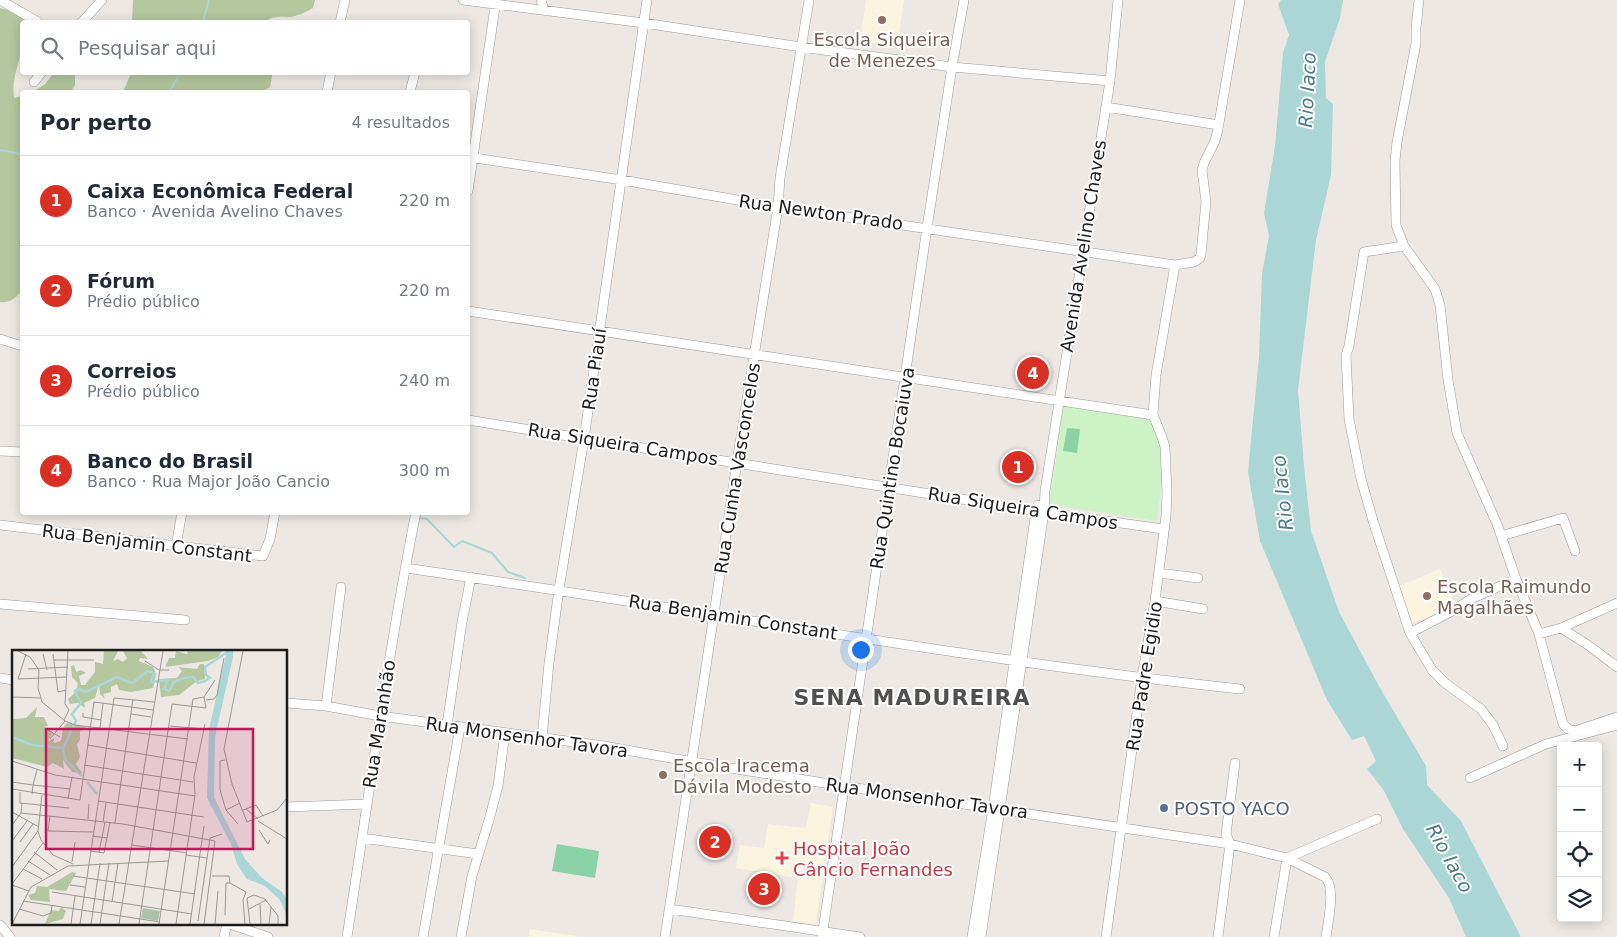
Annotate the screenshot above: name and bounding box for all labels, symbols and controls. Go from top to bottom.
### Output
marker: Escola Siqueira de Menezes [876,14,888,26]
search box [20,20,470,75]
place label: Escola Siqueira de Menezes [813,29,951,71]
icon: search [38,34,66,62]
text: Pesquisar aqui [78,37,216,59]
water label: Rio Iaco [1294,52,1320,128]
text: Por perto [40,111,152,135]
text: 4 resultados [351,113,450,132]
street label: Avenida Avelino Chaves [1056,138,1110,354]
text: Caixa Econômica Federal [87,180,353,202]
street label: Rua Newton Prado [737,190,905,234]
text: 1 [50,191,62,210]
text: 220 m [399,191,450,210]
text: Banco · Avenida Avelino Chaves [87,202,343,221]
text: Fórum [87,270,155,292]
text: 2 [50,281,62,300]
text: 220 m [399,281,450,300]
text: Prédio público [87,292,200,311]
street label: Rua Piauí [578,326,610,411]
pin: 4 [1017,354,1049,392]
text: Correios [87,360,177,382]
street label: Rua Cunha Vasconcelos [710,361,764,575]
street label: Rua Quintino Bocaiuva [866,365,918,571]
text: 3 [50,371,62,390]
text: 240 m [399,371,450,390]
text: Prédio público [87,382,200,401]
street label: Rua Siqueira Campos [526,419,720,469]
pin: 1 [1002,448,1034,486]
text: Banco do Brasil [87,450,253,472]
water label: Rio Iaco [1267,454,1297,532]
text: 4 [50,461,62,480]
text: 300 m [399,461,450,480]
text: Banco · Rua Major João Cancio [87,472,330,491]
street label: Rua Siqueira Campos [926,483,1120,533]
street label: Rua Benjamin Constant [41,520,253,566]
place label: Escola Raimundo Magalhães [1437,576,1591,618]
street label: Rua Benjamin Constant [627,590,839,644]
marker: Escola Raimundo Magalhães [1421,590,1433,602]
street label: Rua Padre Egidio [1122,600,1166,752]
your location [848,637,874,663]
inset map [12,650,288,924]
street label: Rua Maranhão [358,658,400,790]
district label: SENA MADUREIRA [793,685,1031,710]
street label: Rua Monsenhor Tavora [424,712,630,762]
map controls [1557,742,1602,922]
button: + [1557,742,1602,787]
place label: Escola Iracema Dávila Modesto [673,755,812,797]
marker: Escola Iracema Dávila Modesto [657,769,669,781]
street label: Rua Monsenhor Tavora [824,773,1030,823]
button: − [1557,787,1602,832]
place label: POSTO YACO [1174,798,1290,819]
marker: POSTO YACO [1158,802,1170,814]
water label: Rio Iaco [1422,820,1478,896]
pin: 2 [699,823,731,861]
button: locate [1557,832,1602,877]
place label: Hospital João Câncio Fernandes [793,838,953,880]
marker: Hospital João Câncio Fernandes [775,851,789,865]
pin: 3 [748,870,780,908]
button: layers [1557,877,1602,922]

